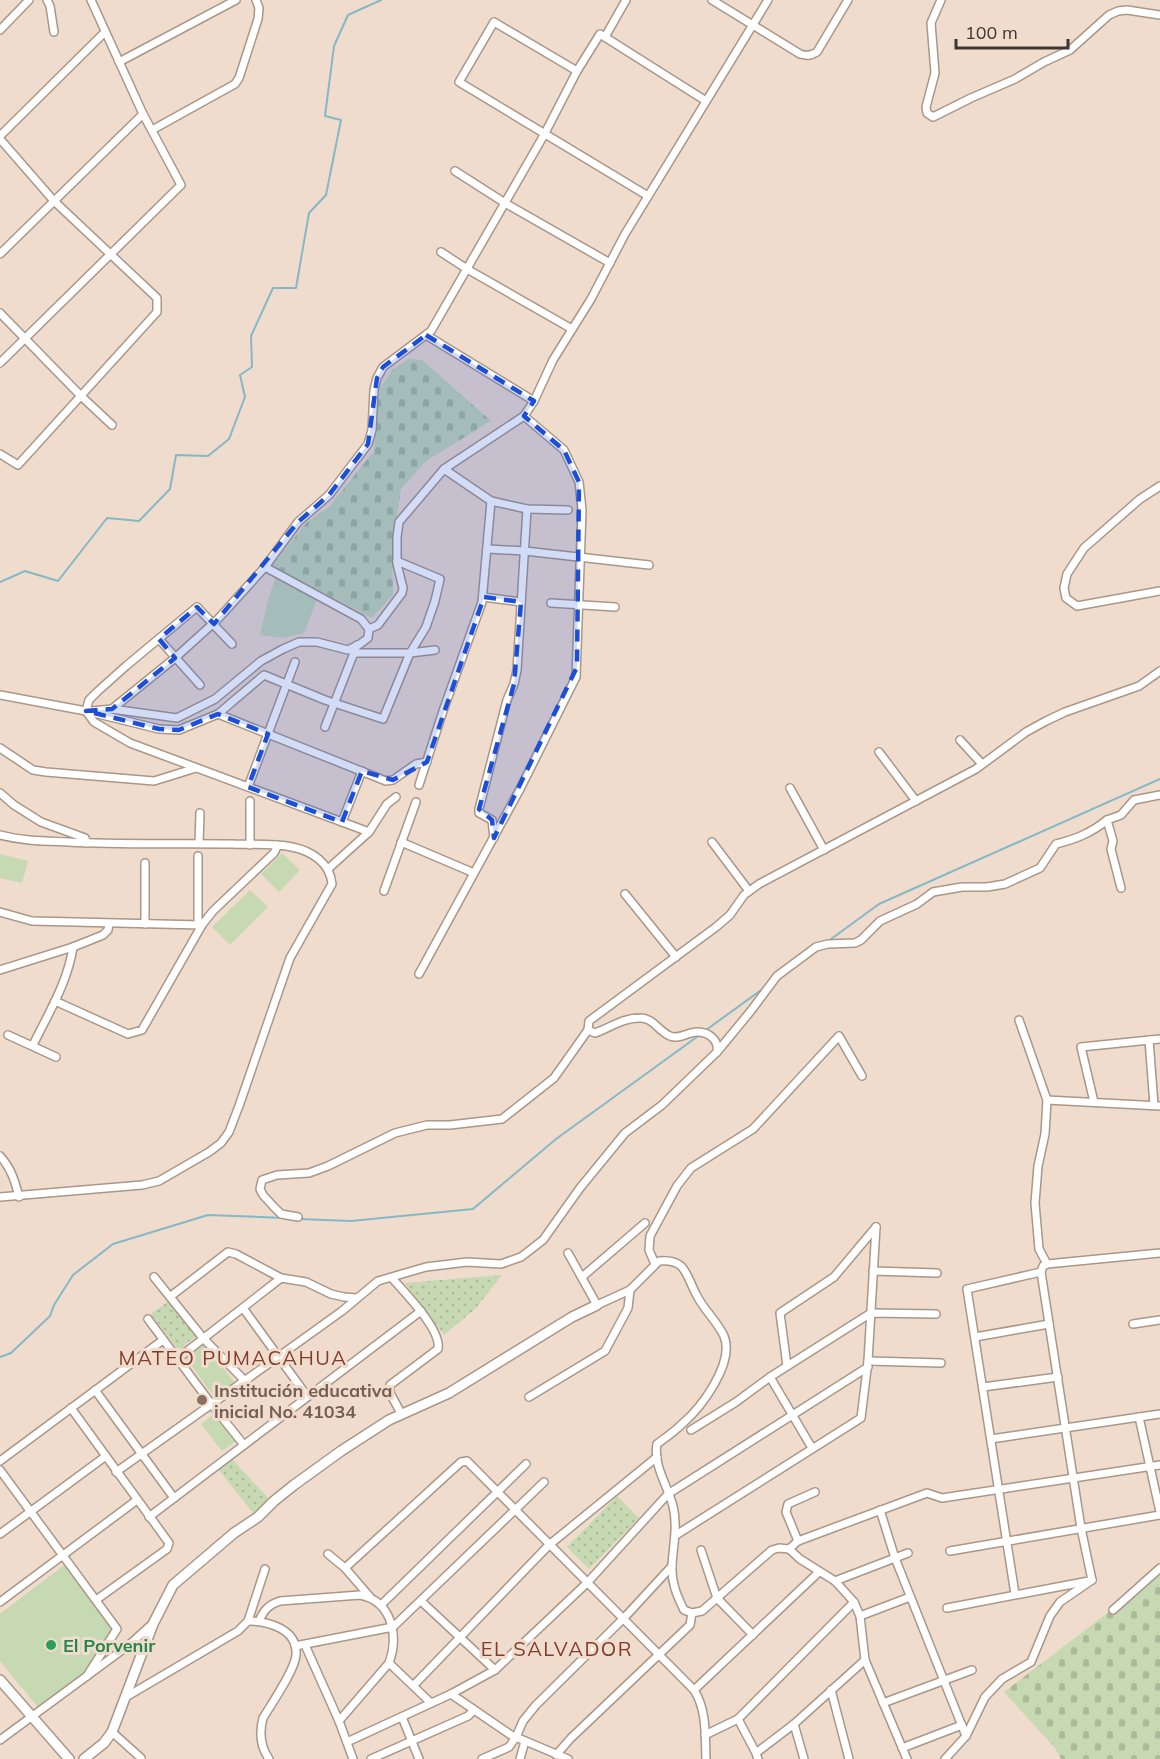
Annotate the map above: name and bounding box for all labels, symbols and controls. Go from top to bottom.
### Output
scale bar [956,12,1068,50]
text: 100 m [965,21,1018,44]
district label: MATEO PUMACAHUA [118,1345,348,1370]
place label: Institución educativa inicial No. 41034 [214,1379,392,1423]
marker: Institución educativa inicial No. 41034 [195,1393,209,1407]
place label: El Porvenir [63,1634,156,1657]
district label: EL SALVADOR [481,1636,633,1661]
marker: El Porvenir [44,1638,58,1652]

